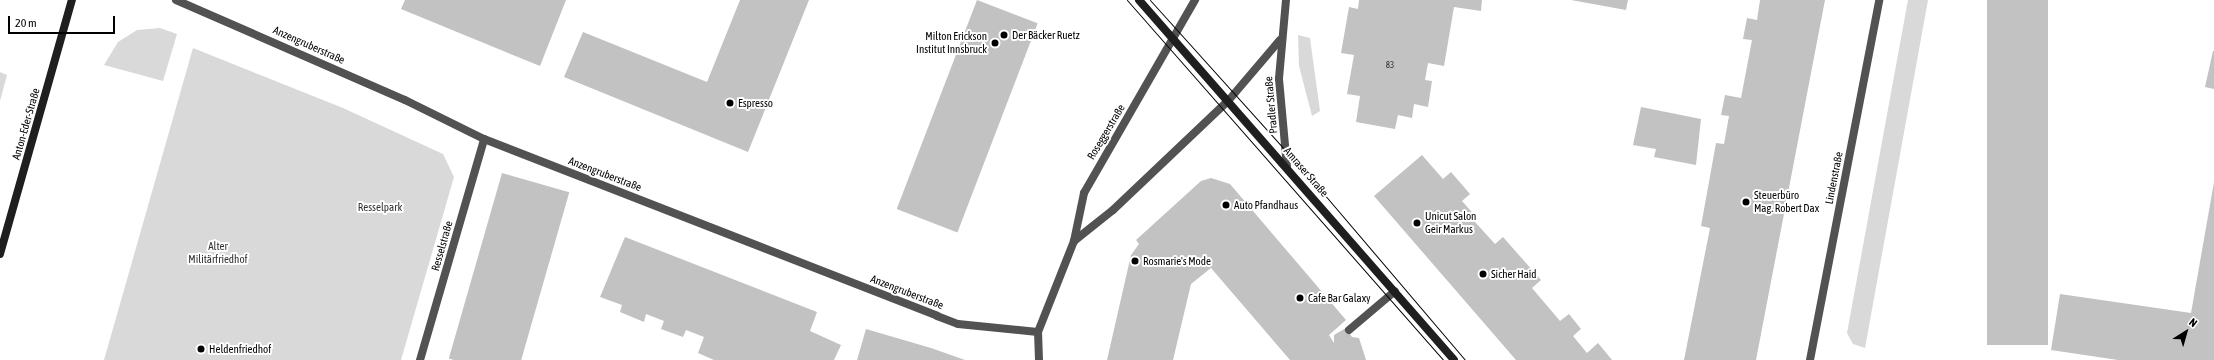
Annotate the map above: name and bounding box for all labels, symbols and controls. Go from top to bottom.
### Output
scale bar [10,8,117,34]
text: 20 m [15,16,37,30]
street label: Anzengruberstraße [271,23,347,67]
place label: Der Bäcker Ruetz [1012,28,1080,42]
place label: Milton Erickson Institut Innsbruck [916,30,987,56]
marker: Der Bäcker Ruetz [999,30,1009,40]
marker: Milton Erickson Institut Innsbruck [990,38,1000,48]
house number: 83 [1386,60,1394,70]
street label: Pradler Straße [1262,76,1280,134]
street label: Anton-Eder-Straße [9,87,43,161]
place label: Espresso [738,96,773,110]
marker: Espresso [725,98,735,108]
street label: Roseggerstraße [1084,102,1128,162]
street label: Amraser Straße [1281,145,1331,199]
street label: Lindenstraße [1822,151,1846,205]
street label: Anzengruberstraße [567,154,643,194]
place label: Steuerbüro Mag. Robert Dax [1754,189,1819,215]
marker: Steuerbüro Mag. Robert Dax [1741,197,1751,207]
place label: Auto Pfandhaus [1234,198,1298,212]
park label: Resselpark [358,200,402,214]
marker: Auto Pfandhaus [1221,200,1231,210]
place label: Unicut Salon Geir Markus [1425,210,1476,236]
marker: Unicut Salon Geir Markus [1412,218,1422,228]
street label: Resselstraße [429,219,455,273]
park label: Alter Militärfriedhof [188,240,248,266]
place label: Rosmarie's Mode [1143,254,1211,268]
marker: Rosmarie's Mode [1130,256,1140,266]
place label: Sicher Haid [1491,267,1537,281]
marker: Sicher Haid [1478,269,1488,279]
street label: Anzengruberstraße [869,272,945,312]
place label: Cafe Bar Galaxy [1308,291,1371,305]
marker: Cafe Bar Galaxy [1295,293,1305,303]
north arrow [2166,312,2206,352]
text: N [2187,316,2199,329]
place label: Heldenfriedhof [209,342,271,356]
marker: Heldenfriedhof [196,344,206,354]

